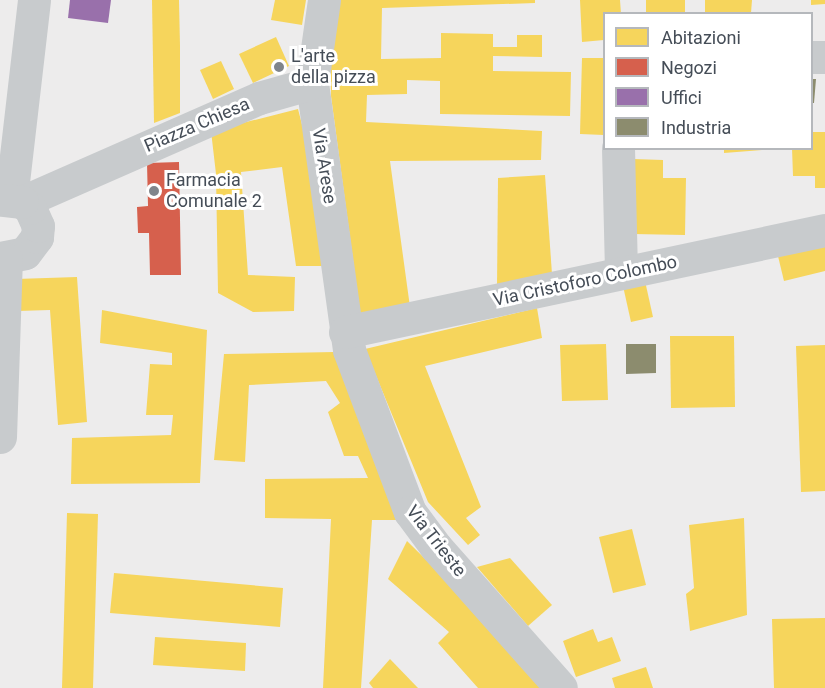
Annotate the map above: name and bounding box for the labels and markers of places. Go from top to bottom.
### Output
place label: L'arte della pizza [291,46,376,88]
marker: L'arte della pizza [272,60,286,74]
place label: Farmacia Comunale 2 [166,170,262,213]
marker: Farmacia Comunale 2 [147,184,161,198]

